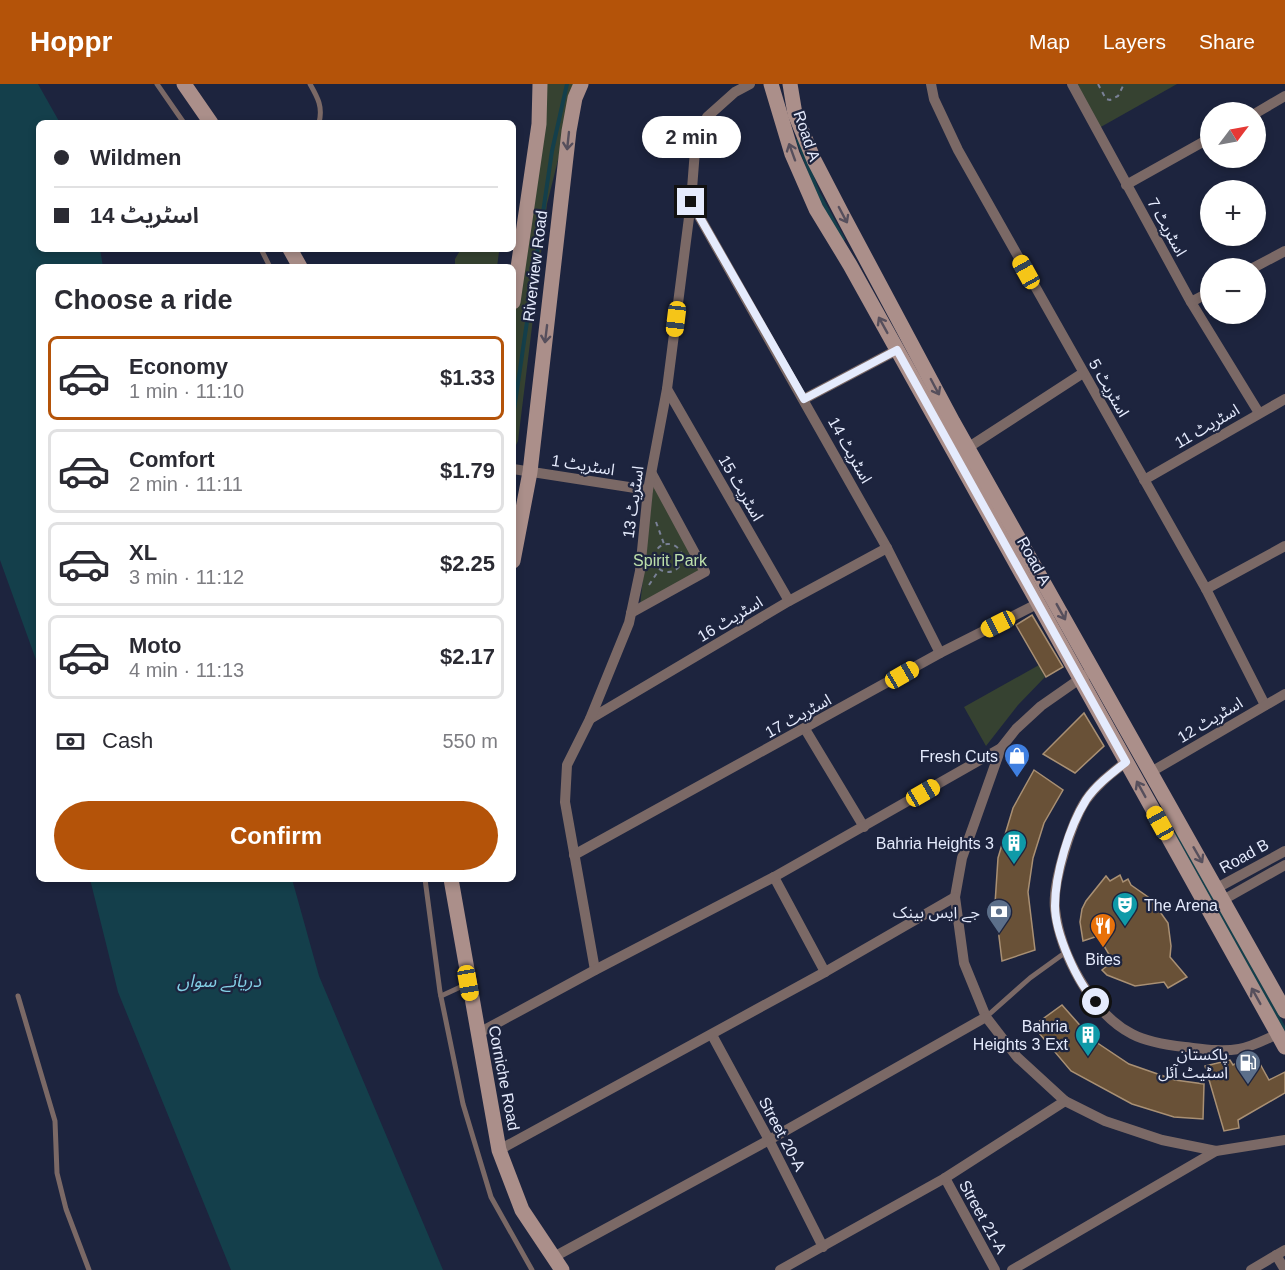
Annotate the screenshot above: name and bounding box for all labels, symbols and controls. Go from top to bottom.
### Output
text: Hoppr [30,26,112,57]
text: Map [1029,30,1070,53]
text: Layers [1103,30,1166,53]
text: Share [1199,30,1255,53]
north arrow [1200,102,1266,168]
map controls [1200,102,1266,324]
street label: Road A [790,108,824,164]
callout: 2 min [642,115,740,157]
text: 2 min [665,126,718,148]
one-way arrow [562,130,573,150]
one-way arrow [785,144,796,162]
text: Wildmen [90,145,181,170]
button: + [1200,180,1266,246]
route end [677,188,704,215]
street label: اسٹریٹ 7 [1143,195,1190,260]
text: اسٹریٹ 14 [90,203,199,228]
one-way arrow [837,206,849,224]
street label: Riverview Road [520,209,550,323]
car [1009,252,1043,292]
button: − [1200,258,1266,324]
text: Choose a ride [54,285,233,315]
car [665,300,687,338]
one-way arrow [877,316,888,334]
one-way arrow [540,324,551,344]
icon: car [57,351,111,405]
text: Economy [129,354,228,379]
street label: اسٹریٹ 5 [1085,356,1132,420]
text: $1.33 [440,365,495,390]
one-way arrow [930,378,941,396]
text: 1 min · 11:10 [129,380,244,402]
street label: اسٹریٹ 11 [1172,401,1243,452]
street label: اسٹریٹ 14 [824,414,875,486]
icon: car [57,444,111,498]
text: Comfort [129,447,215,472]
street label: اسٹریٹ 1 [550,452,616,479]
street label: اسٹریٹ 15 [715,452,767,524]
text: $1.79 [440,458,495,483]
street label: اسٹریٹ 13 [620,465,647,539]
text: 2 min · 11:11 [129,473,243,495]
street label: Road A [1014,534,1054,588]
icon: car [57,537,111,591]
text: XL [129,540,157,565]
text: $2.25 [440,551,495,576]
park label: Spirit Park [633,552,708,569]
text: 3 min · 11:12 [129,566,244,588]
street label: اسٹریٹ 16 [694,593,766,646]
one-way arrow [1056,603,1068,620]
car [978,608,1018,640]
icon: car [57,630,111,684]
text: Moto [129,633,182,658]
text: $2.17 [440,644,495,669]
car [882,658,922,692]
text: 4 min · 11:13 [129,659,244,681]
street label: اسٹریٹ 17 [762,691,834,742]
street label: اسٹریٹ 12 [1174,694,1246,747]
icon: cash [54,725,87,758]
text: Cash [102,728,153,753]
text: 550 m [442,730,498,752]
shop icon: Fresh Cuts [1002,741,1032,779]
place label: Fresh Cuts [920,748,998,765]
car [903,776,943,810]
one-way arrow [1135,781,1147,798]
button: Confirm [54,801,498,870]
car [1143,803,1177,843]
building icon: Bahria Heights 3 [999,828,1029,866]
place label: Bahria Heights 3 [876,835,994,852]
street label: Road B [1217,836,1271,876]
one-way arrow [1192,846,1204,863]
theatre icon: The Arena [1110,890,1140,928]
bank icon: جے ایس بینک [984,897,1014,935]
place label: The Arena [1144,897,1218,914]
place label: جے ایس بینک [893,904,980,923]
restaurant icon: Bites [1088,911,1118,949]
place label: Bites [1085,951,1121,968]
car [456,964,480,1002]
water label: دریائے سواں [177,971,262,992]
route start [1082,988,1109,1015]
one-way arrow [1250,988,1262,1005]
place label: Bahria Heights 3 Ext [973,1018,1069,1053]
building icon: Bahria Heights 3 Ext [1073,1020,1103,1058]
street label: Corniche Road [485,1024,523,1132]
place label: پاکستان اسٹیٹ آئل [1158,1046,1228,1082]
fuel station icon: پاکستان اسٹیٹ آئل [1233,1048,1263,1086]
street label: Street 20-A [755,1094,809,1174]
street label: Street 21-A [956,1177,1010,1257]

